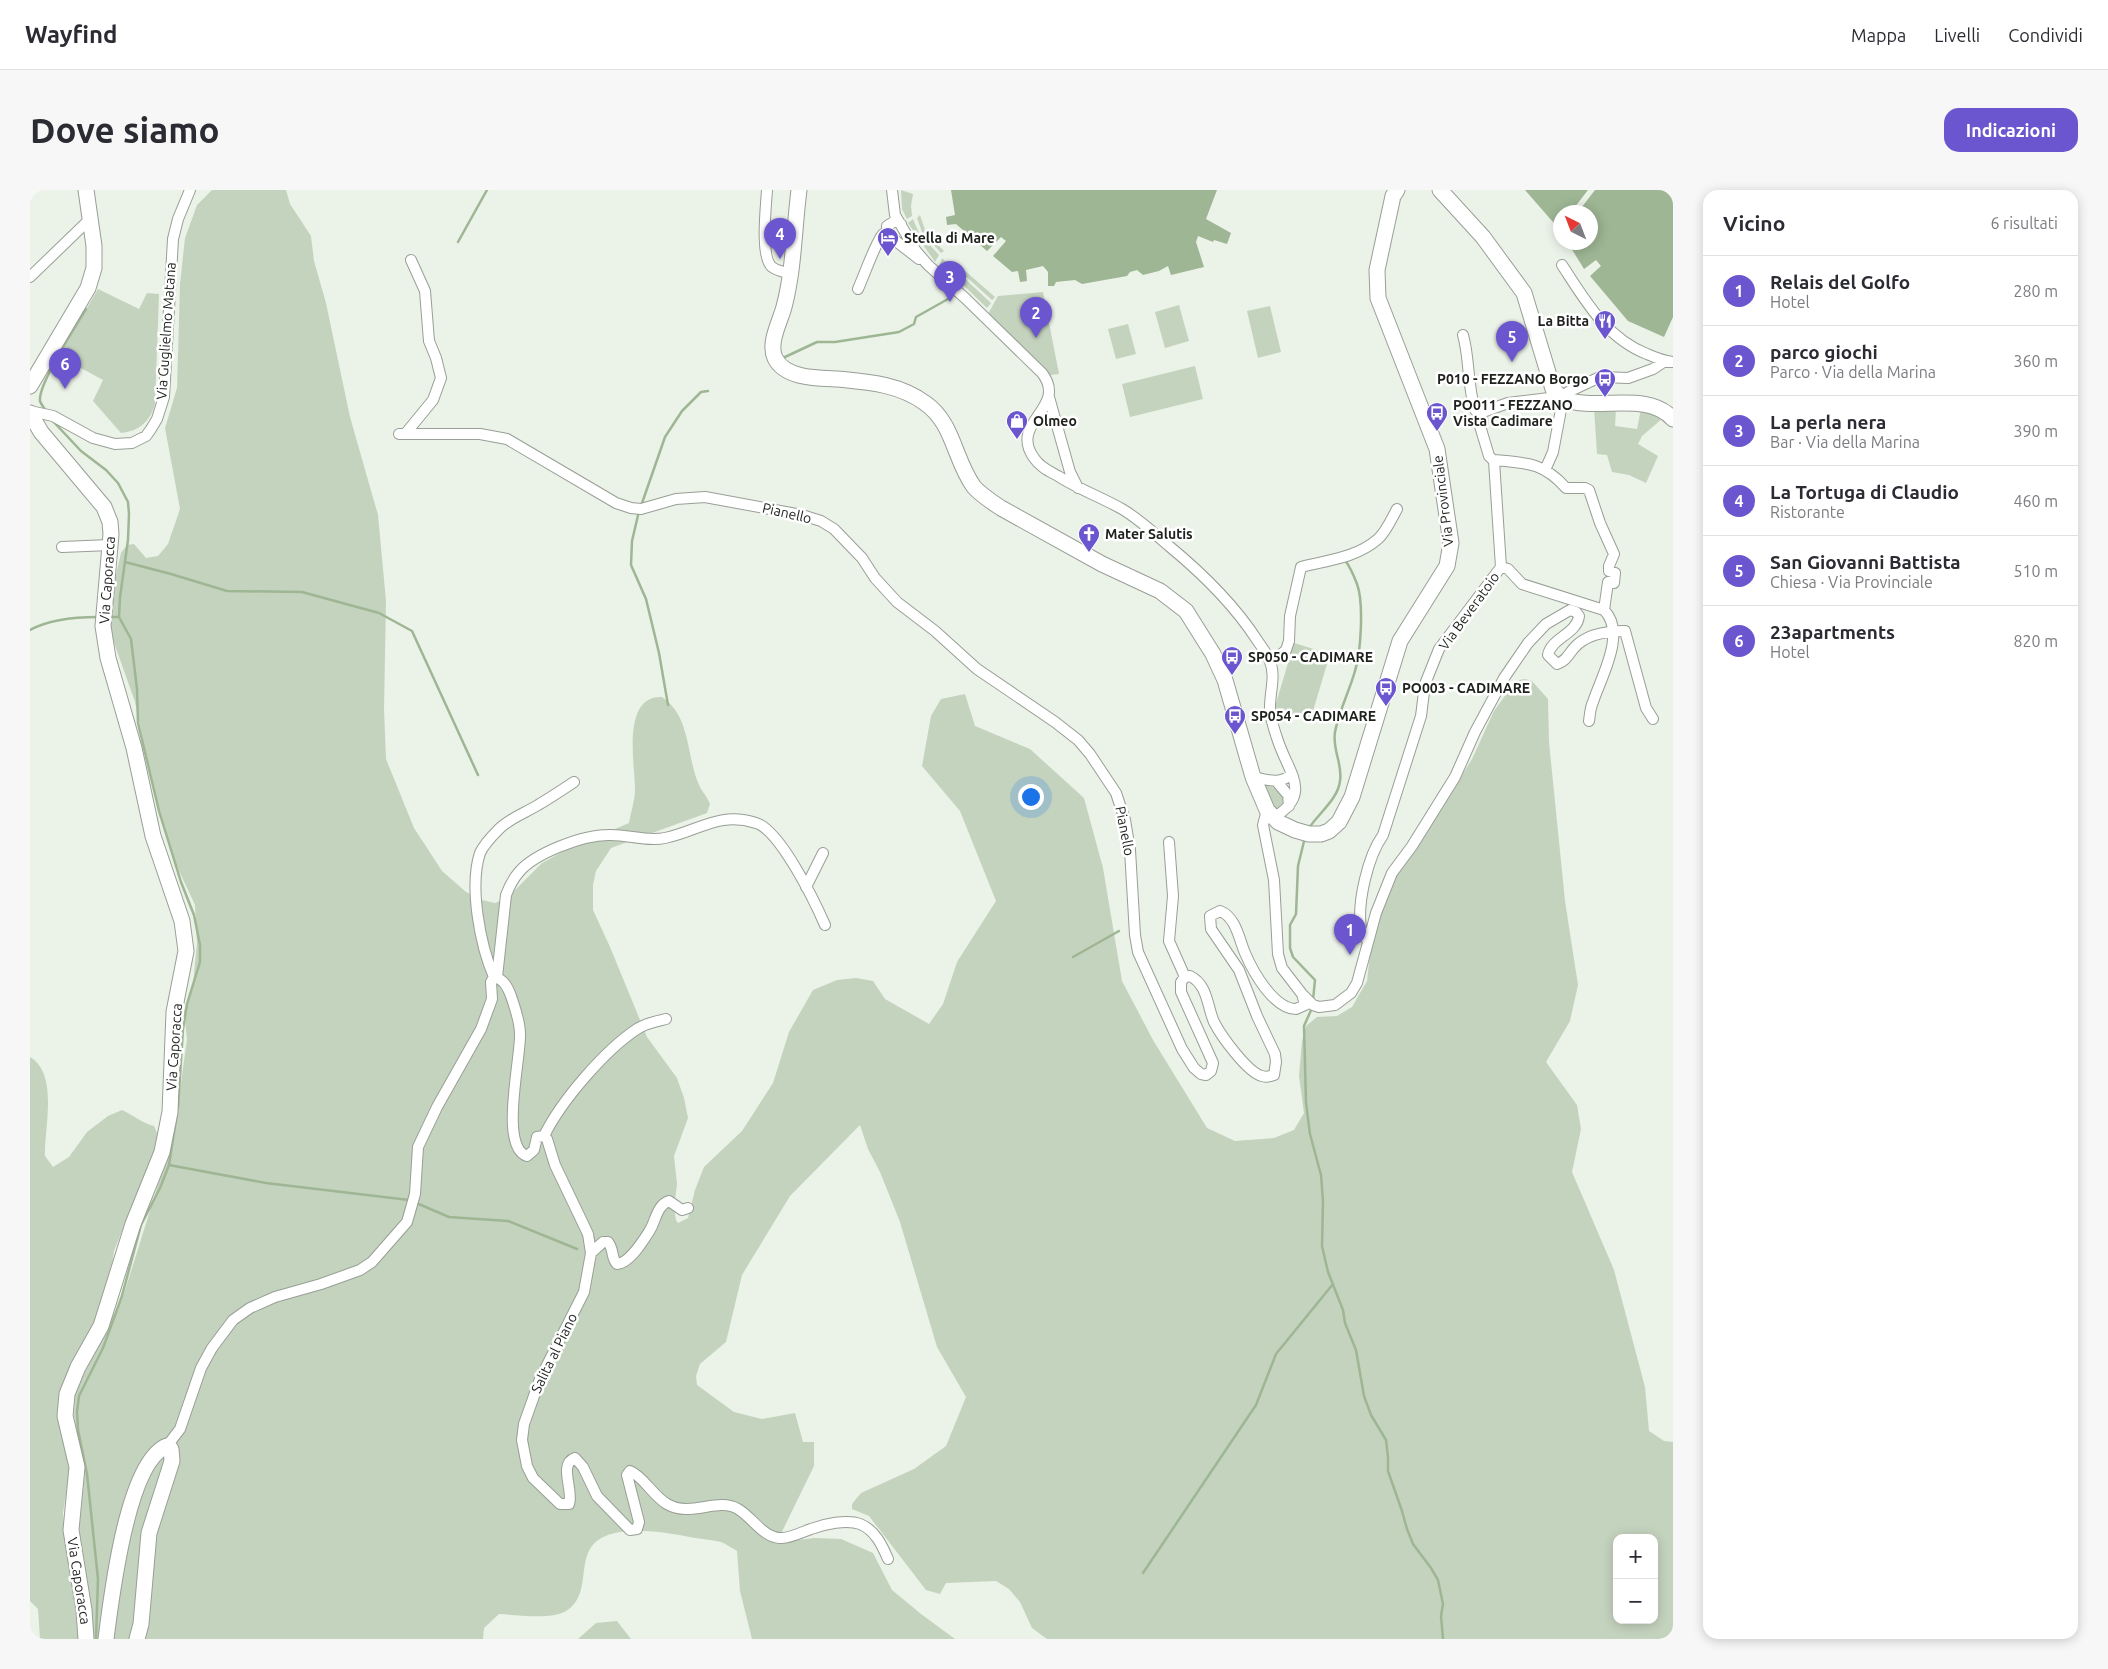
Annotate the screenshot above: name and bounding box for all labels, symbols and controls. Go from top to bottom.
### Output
text: Wayfind [25,21,117,48]
text: Mappa [1851,25,1906,45]
text: Livelli [1934,25,1980,45]
text: Condividi [2008,25,2083,45]
button: Indicazioni [1944,108,2078,152]
text: Dove siamo [30,110,220,150]
north arrow [1553,205,1598,250]
text: Vicino [1723,211,1785,235]
text: 6 risultati [1990,214,2058,232]
pin: 4 [764,218,796,259]
hotel icon: Stella di Mare [876,226,900,257]
place label: Stella di Mare [904,230,995,246]
pin: 3 [934,261,966,302]
street label: Via Guglielmo Matana [153,262,179,400]
text: Relais del Golfo [1770,271,1910,293]
text: 1 [1734,282,1744,300]
text: 280 m [2013,282,2058,300]
text: Hotel [1770,293,1810,311]
pin: 2 [1020,297,1052,338]
restaurant icon: La Bitta [1593,309,1617,340]
place label: La Bitta [1538,313,1589,329]
pin: 5 [1496,321,1528,362]
text: parco giochi [1770,341,1878,363]
pin: 6 [49,348,81,389]
text: 2 [1734,352,1744,370]
text: 360 m [2013,352,2058,370]
text: Parco · Via della Marina [1770,363,1936,381]
bus stop icon: P010 - FEZZANO Borgo [1593,367,1617,398]
place label: P010 - FEZZANO Borgo [1437,371,1589,387]
place label: PO011 - FEZZANO Vista Cadimare [1453,397,1573,429]
bus stop icon: PO011 - FEZZANO Vista Cadimare [1425,401,1449,432]
shop icon: Olmeo [1005,409,1029,440]
text: La perla nera [1770,411,1886,433]
place label: Olmeo [1033,413,1077,429]
text: 3 [1734,422,1744,440]
text: 390 m [2013,422,2058,440]
text: Bar · Via della Marina [1770,433,1920,451]
street label: Via Provinciale [1429,455,1457,547]
text: La Tortuga di Claudio [1770,481,1959,503]
text: 4 [1734,492,1744,510]
text: 460 m [2013,492,2058,510]
street label: Pianello [761,500,813,526]
text: Ristorante [1770,503,1845,521]
church icon: Mater Salutis [1077,522,1101,553]
place label: Mater Salutis [1105,526,1193,542]
street label: Via Caporacca [96,536,118,624]
text: San Giovanni Battista [1770,551,1961,573]
text: 5 [1734,562,1744,580]
text: 510 m [2013,562,2058,580]
street label: Via Beveratoio [1435,569,1503,653]
text: Chiesa · Via Provinciale [1770,573,1933,591]
text: 23apartments [1770,621,1895,643]
text: 6 [1734,632,1744,650]
text: 820 m [2013,632,2058,650]
text: Hotel [1770,643,1810,661]
bus stop icon: SP050 - CADIMARE [1220,645,1244,676]
place label: SP050 - CADIMARE [1248,649,1373,665]
bus stop icon: PO003 - CADIMARE [1374,676,1398,707]
place label: PO003 - CADIMARE [1402,680,1530,696]
bus stop icon: SP054 - CADIMARE [1223,704,1247,735]
place label: SP054 - CADIMARE [1251,708,1376,724]
your location [1018,784,1044,810]
street label: Pianello [1112,805,1138,857]
pin: 1 [1334,914,1366,955]
street label: Via Caporacca [163,1003,185,1091]
street label: Salita al Piano [528,1311,580,1395]
map controls [1613,1534,1658,1624]
button: + [1613,1534,1658,1579]
street label: Via Caporacca [64,1536,94,1626]
button: − [1613,1579,1658,1624]

